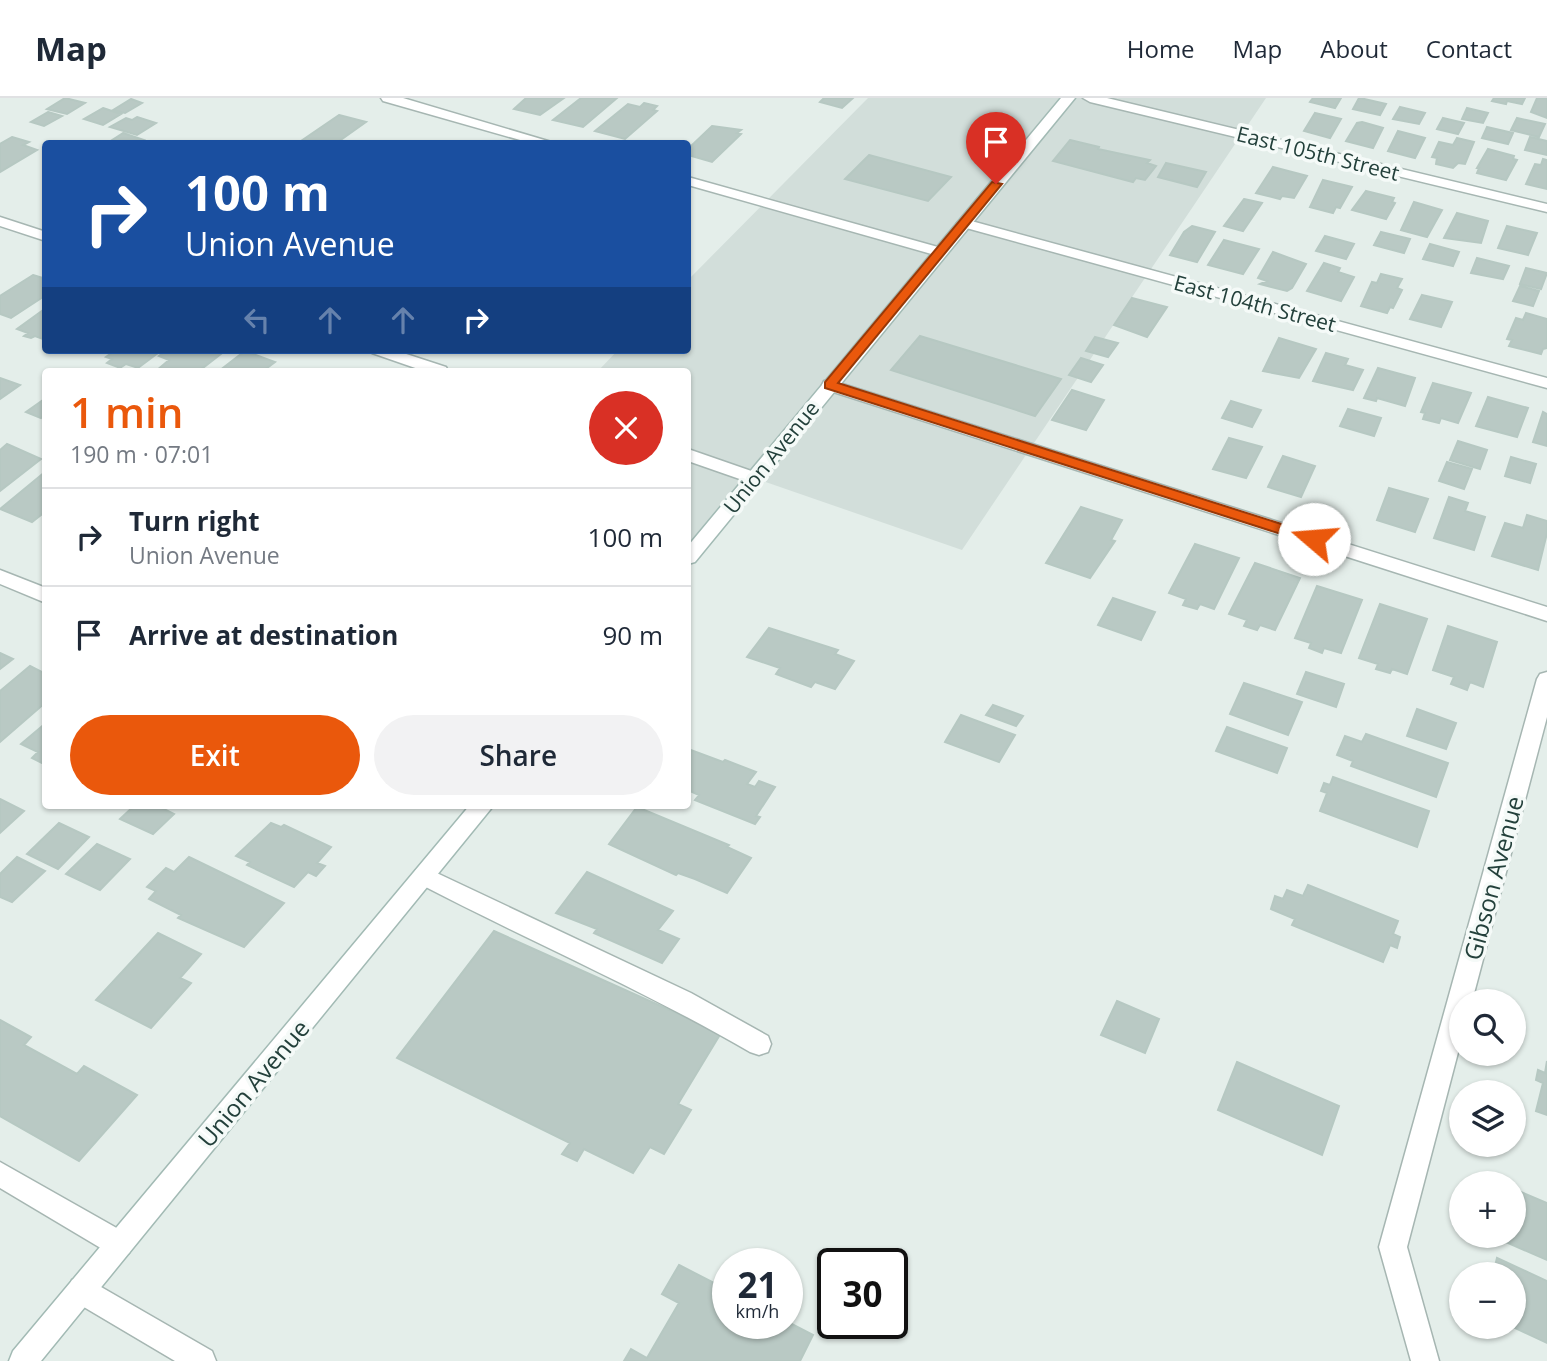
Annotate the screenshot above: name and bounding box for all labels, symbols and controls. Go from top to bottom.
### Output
text: Map [35,26,107,71]
text: Home [1127,32,1195,65]
text: Map [1233,32,1282,65]
text: About [1320,32,1388,65]
text: Contact [1426,32,1512,65]
pin [966,112,1026,184]
street label: East 105th Street [1234,119,1402,187]
icon: arrive [977,123,1015,161]
text: 100 m [185,159,330,225]
icon: right [70,168,161,259]
text: Union Avenue [185,222,395,265]
street label: East 104th Street [1171,268,1339,338]
icon: left [238,301,276,339]
icon: ahead [311,301,349,339]
icon: ahead [384,301,422,339]
icon: right [457,301,495,339]
text: 1 min [70,383,183,440]
button: close [589,391,663,465]
street label: Union Avenue [717,395,825,519]
text: 190 m · 07:01 [70,438,213,470]
position arrow [1277,502,1351,576]
text: Turn right [129,503,260,539]
icon: right [70,518,108,556]
text: 100 m [588,519,663,555]
text: Union Avenue [129,539,280,571]
icon: arrive [70,616,108,654]
text: Arrive at destination [129,617,398,653]
text: 90 m [602,617,663,653]
button: Exit [70,715,360,795]
button: Share [374,715,663,795]
street label: Gibson Avenue [1455,792,1531,964]
map controls [1449,989,1526,1339]
button: search [1449,989,1526,1066]
street label: Union Avenue [190,1012,316,1154]
button: layers [1449,1080,1526,1157]
button: + [1449,1171,1526,1248]
speed limit sign: 30 [817,1248,908,1339]
text: 21 [737,1261,778,1308]
button: − [1449,1262,1526,1339]
text: km/h [736,1299,779,1323]

